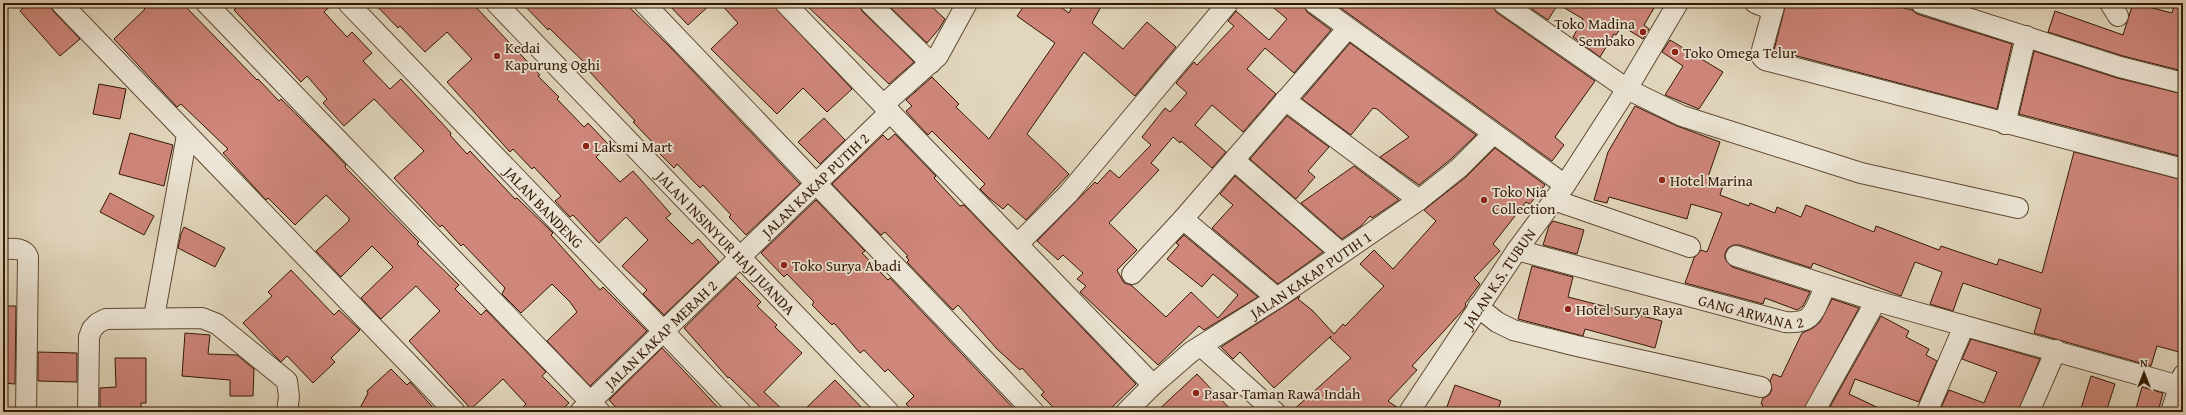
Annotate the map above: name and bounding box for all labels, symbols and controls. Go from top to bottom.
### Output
place label: Toko Madina Sembako [1554,13,1635,51]
marker: Toko Madina Sembako [1638,27,1648,37]
place label: Kedai Kapurung Oghi [505,37,600,75]
place label: Toko Omega Telur [1683,42,1796,63]
marker: Toko Omega Telur [1670,47,1680,57]
marker: Kedai Kapurung Oghi [492,51,502,61]
street label: JALAN KAKAP PUTIH 2 [755,128,873,243]
place label: Laksmi Mart [594,136,673,157]
marker: Laksmi Mart [581,141,591,151]
street label: JALAN BANDENG [498,160,589,253]
street label: JALAN INSINYUR HAJI JUANDA [650,164,800,319]
place label: Hotel Marina [1670,170,1753,191]
marker: Hotel Marina [1657,175,1667,185]
place label: Toko Nia Collection [1492,181,1556,219]
marker: Toko Nia Collection [1479,195,1489,205]
street label: JALAN K.S. TUBUN [1456,224,1540,334]
street label: JALAN KAKAP PUTIH 1 [1244,226,1375,324]
place label: Toko Surya Abadi [792,255,901,276]
marker: Toko Surya Abadi [779,260,789,270]
street label: JALAN KAKAP MERAH 2 [598,275,721,395]
street label: GANG ARWANA 2 [1696,289,1806,333]
place label: Hotel Surya Raya [1576,299,1683,320]
marker: Hotel Surya Raya [1563,304,1573,314]
north arrow [2124,353,2164,393]
text: N [2140,355,2148,371]
place label: Pasar Taman Rawa Indah [1204,383,1361,404]
marker: Pasar Taman Rawa Indah [1191,388,1201,398]

